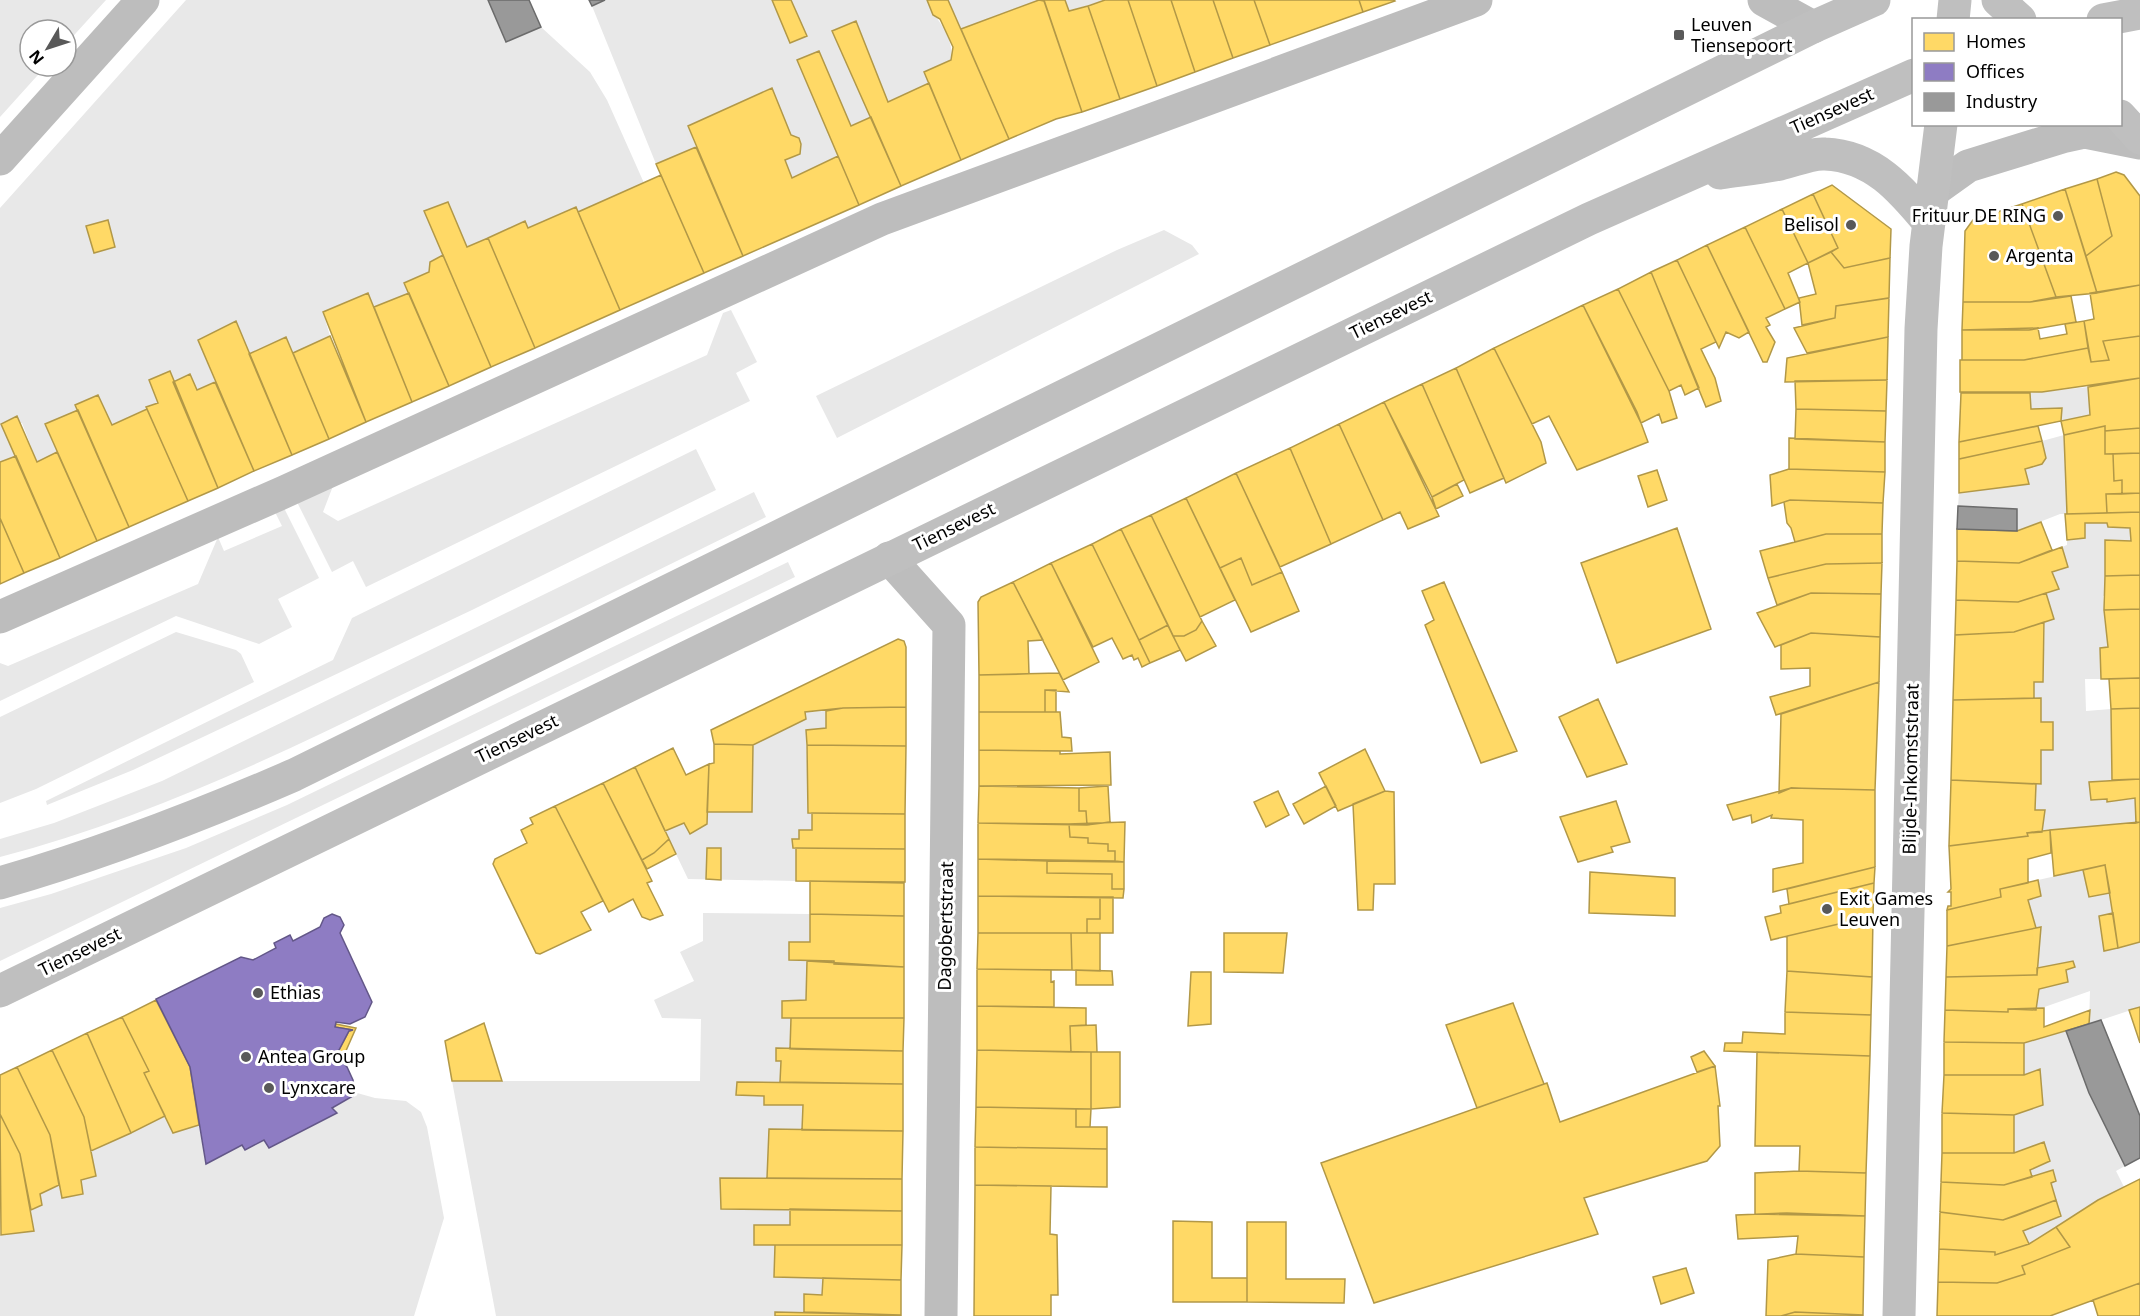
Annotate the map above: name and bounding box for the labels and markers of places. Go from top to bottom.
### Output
place label: Leuven Tiensepoort [1691,12,1793,57]
marker: Leuven Tiensepoort [1672,28,1686,42]
place label: Frituur DE RING [1912,203,2046,227]
marker: Frituur DE RING [2051,209,2065,223]
place label: Belisol [1784,212,1839,236]
marker: Belisol [1844,218,1858,232]
place label: Argenta [2006,243,2074,267]
marker: Argenta [1987,249,2001,263]
place label: Exit Games Leuven [1839,886,1933,931]
marker: Exit Games Leuven [1820,902,1834,916]
place label: Ethias [270,980,321,1004]
marker: Ethias [251,986,265,1000]
place label: Antea Group [258,1044,365,1068]
marker: Antea Group [239,1050,253,1064]
place label: Lynxcare [281,1075,356,1099]
marker: Lynxcare [262,1081,276,1095]

